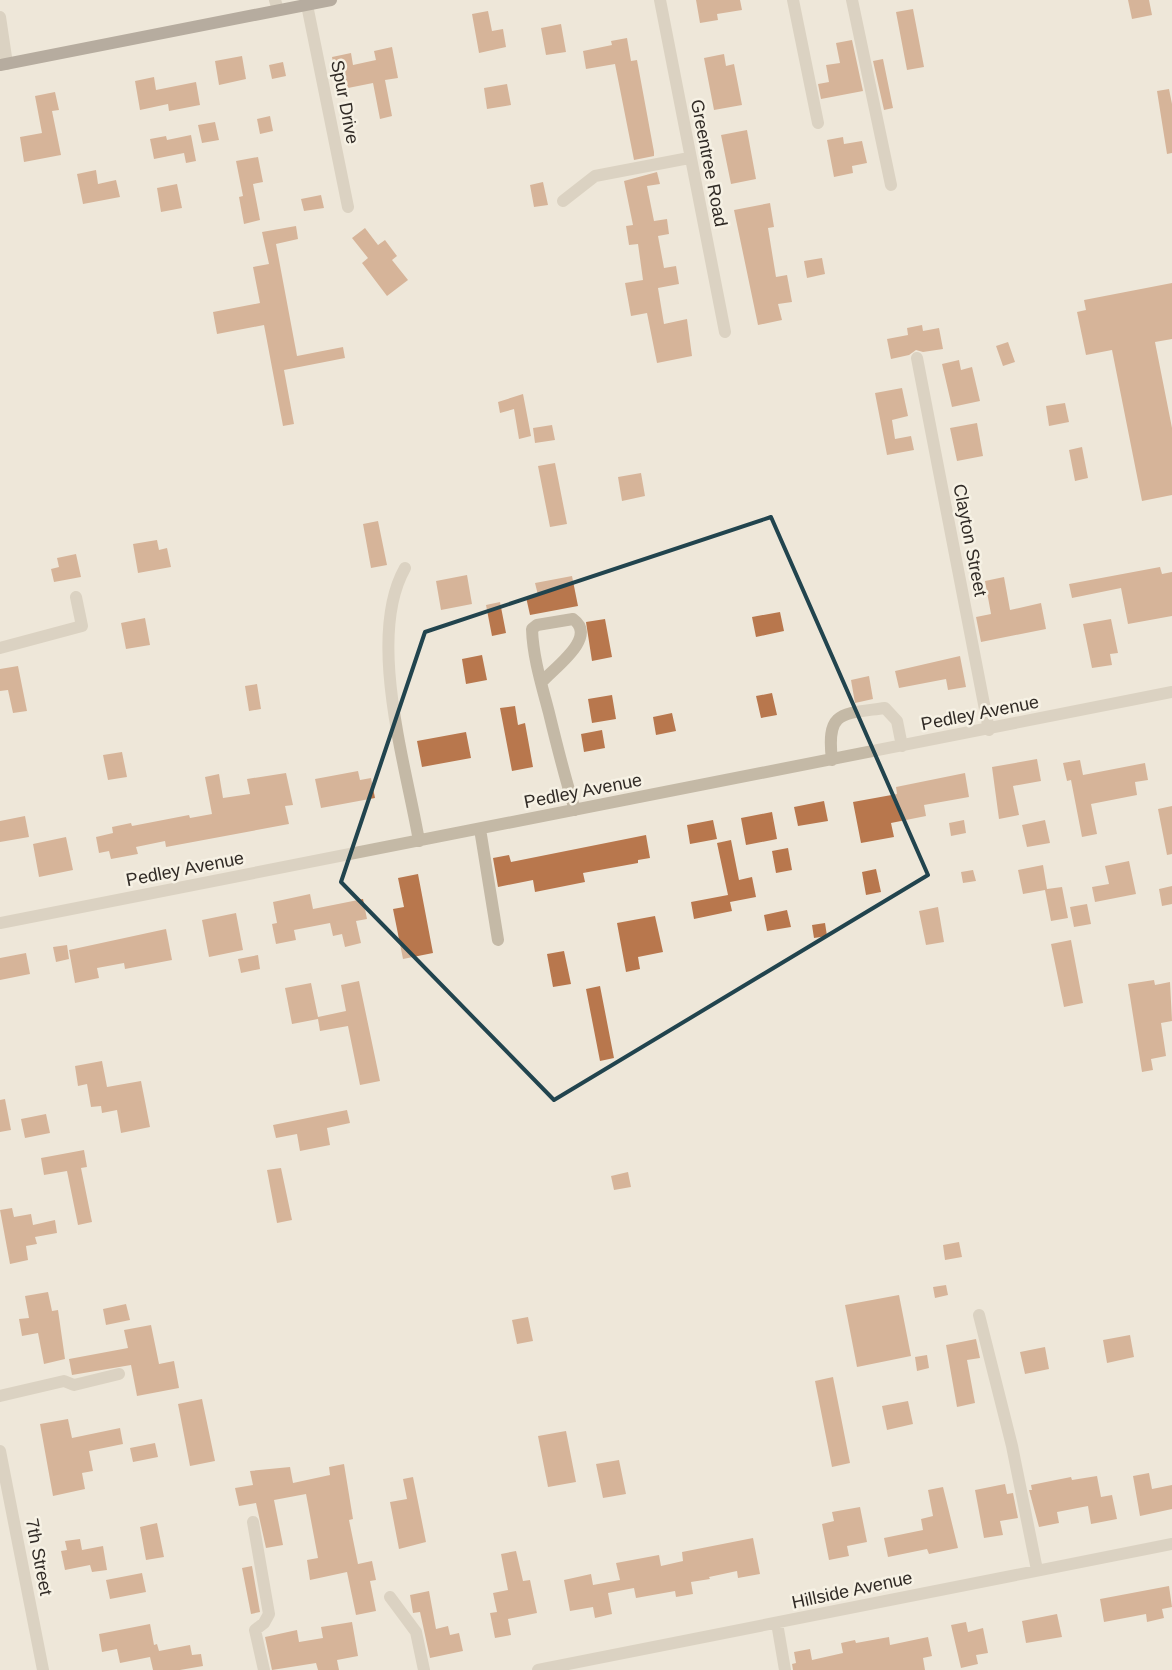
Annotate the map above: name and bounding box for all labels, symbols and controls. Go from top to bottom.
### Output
street label: Spur Drive [327,58,363,146]
street label: Greentree Road [687,98,731,228]
street label: Clayton Street [949,482,991,598]
street label: Pedley Avenue [919,692,1041,734]
street label: Pedley Avenue [522,770,644,812]
street label: Pedley Avenue [124,848,246,890]
street label: 7th Street [22,1517,56,1597]
street label: Hillside Avenue [790,1567,914,1613]

